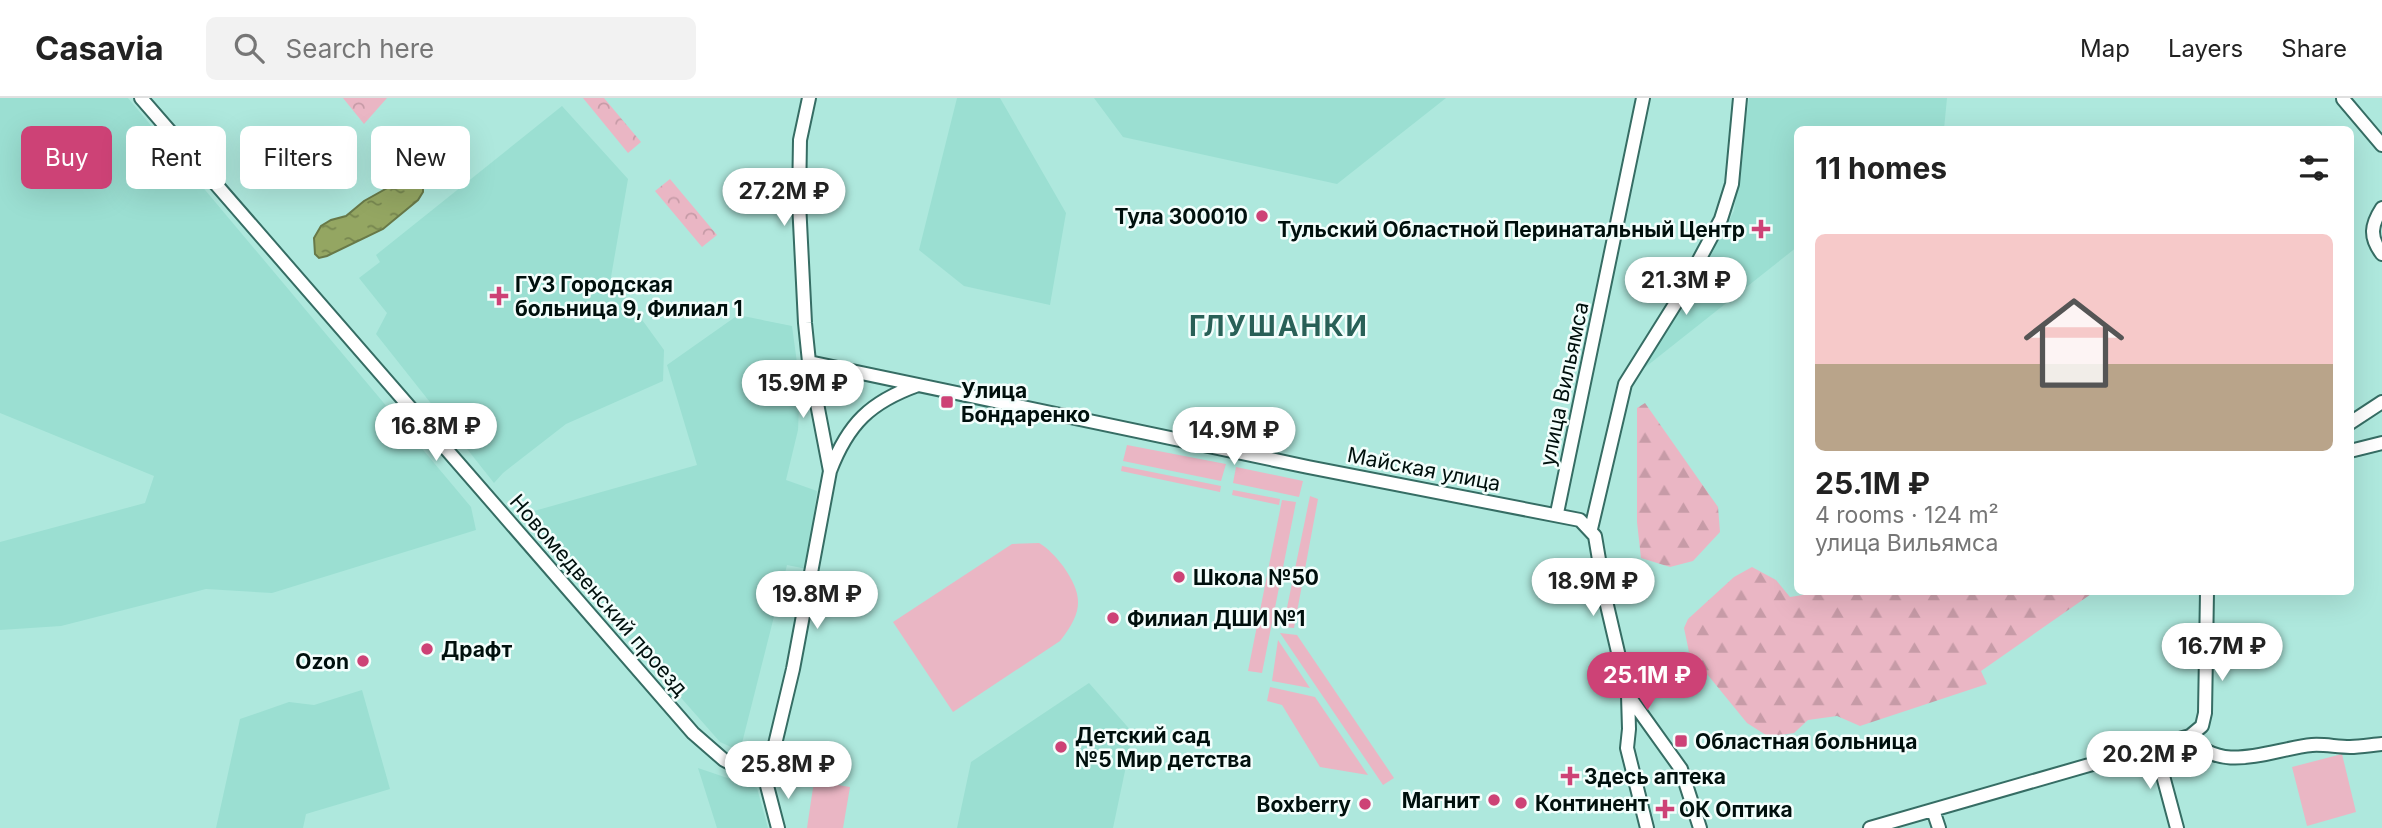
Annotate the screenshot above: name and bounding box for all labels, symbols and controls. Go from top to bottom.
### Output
search box [206,17,696,80]
text: Casavia [35,28,164,68]
icon: search [230,29,268,67]
text: Search here [286,33,434,64]
text: Map [2080,34,2130,63]
text: Layers [2168,34,2243,63]
text: Share [2281,34,2347,63]
chip: Buy [21,126,112,189]
chip: Rent [126,126,226,189]
chip: Filters [240,126,357,189]
chip: New [371,126,470,189]
icon: filters [2295,149,2333,187]
text: 11 homes [1815,150,1947,186]
pin: 27.2M ₽ [719,169,849,228]
text: 27.2M ₽ [738,177,830,205]
place label: Тула 300010 [1114,204,1248,229]
marker: Тула 300010 [1254,208,1270,224]
place label: Тульский Областной Перинатальный Центр [1277,217,1745,242]
marker: Тульский Областной Перинатальный Центр [1751,219,1771,239]
pin: 21.3M ₽ [1621,258,1751,317]
text: 21.3M ₽ [1641,266,1731,294]
place label: ГУЗ Городская больница 9, Филиал 1 [515,272,743,321]
icon: home [2011,280,2137,406]
marker: ГУЗ Городская больница 9, Филиал 1 [489,286,509,306]
street label: улица Вильямса [1534,300,1594,468]
district label: ГЛУШАНКИ [1189,309,1369,343]
pin: 15.9M ₽ [738,360,868,420]
text: 15.9M ₽ [758,369,848,397]
place label: Улица Бондаренко [961,378,1090,427]
marker: Улица Бондаренко [939,394,955,410]
pin: 16.8M ₽ [371,404,501,463]
pin: 14.9M ₽ [1169,408,1299,467]
text: 16.8M ₽ [391,412,481,440]
text: 14.9M ₽ [1189,416,1279,444]
street label: Майская улица [1345,442,1503,496]
text: 25.1M ₽ [1815,465,1930,501]
street label: Новомедвенский проезд [505,489,693,701]
text: 4 rooms · 124 m² [1815,501,1999,529]
text: улица Вильямса [1815,529,1998,557]
pin: 18.9M ₽ [1528,559,1658,618]
place label: Школа №50 [1193,565,1319,590]
text: 18.9M ₽ [1548,567,1638,595]
marker: Школа №50 [1171,569,1187,585]
pin: 19.8M ₽ [752,572,882,631]
text: 19.8M ₽ [772,580,862,608]
place label: Филиал ДШИ №1 [1127,606,1305,631]
marker: Филиал ДШИ №1 [1105,610,1121,626]
pin: 16.7M ₽ [2157,624,2287,683]
text: 16.7M ₽ [2178,632,2266,660]
place label: Драфт [441,637,512,662]
marker: Драфт [419,641,435,657]
place label: Ozon [295,649,349,674]
pin: 25.1M ₽ [1582,652,1712,712]
marker: Ozon [355,653,371,669]
text: 25.1M ₽ [1603,661,1691,689]
place label: Детский сад №5 Мир детства [1075,723,1252,772]
place label: Областная больница [1695,729,1917,754]
pin: 20.2M ₽ [2085,732,2215,791]
marker: Областная больница [1673,733,1689,749]
marker: Детский сад №5 Мир детства [1053,739,1069,755]
text: 20.2M ₽ [2102,740,2198,768]
pin: 25.8M ₽ [723,742,853,801]
text: 25.8M ₽ [741,750,835,778]
place label: Здесь аптека [1584,764,1726,789]
marker: Здесь аптека [1562,768,1578,784]
place label: Магнит [1402,788,1480,813]
place label: Континент [1535,791,1649,816]
place label: Boxberry [1256,792,1351,817]
marker: Магнит [1486,792,1502,808]
marker: Континент [1513,795,1529,811]
marker: Boxberry [1357,796,1373,812]
place label: ОК Оптика [1679,797,1793,822]
marker: ОК Оптика [1657,801,1673,817]

